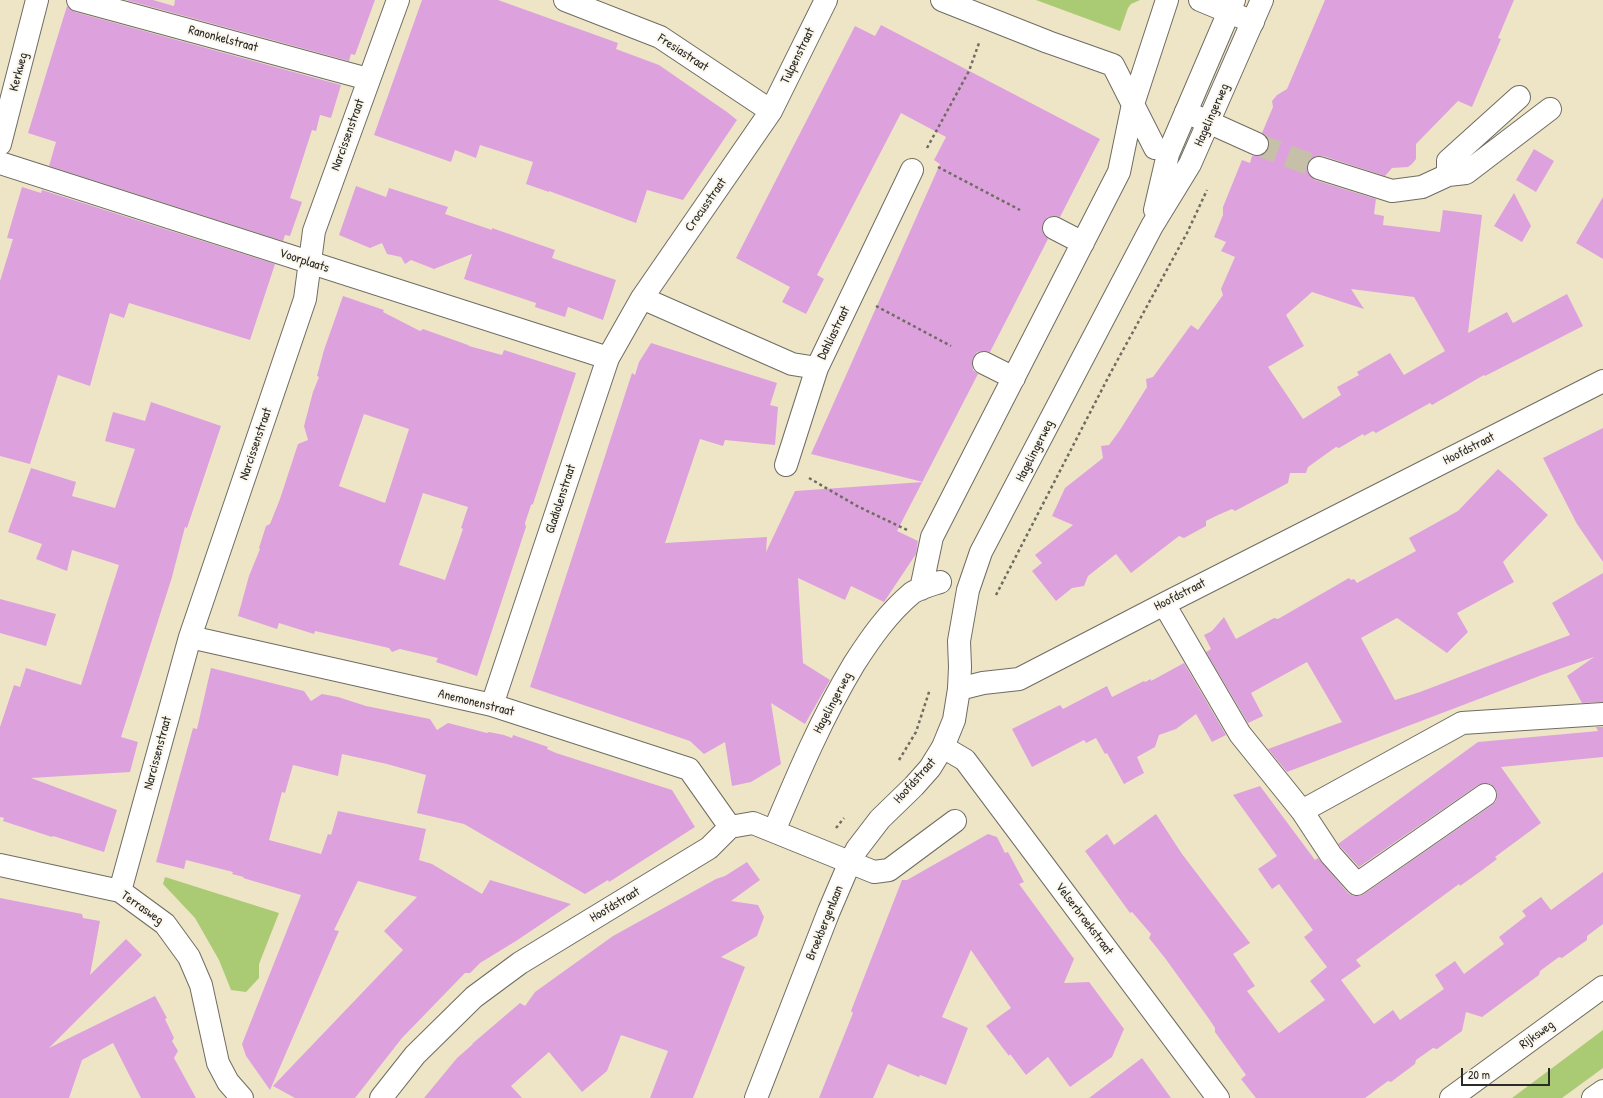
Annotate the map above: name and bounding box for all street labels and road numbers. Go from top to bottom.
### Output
street label: Ranonkelstraat [187,22,259,56]
street label: Tulpenstraat [778,25,818,87]
street label: Fresiastraat [655,31,711,75]
street label: Kerkweg [6,51,32,93]
street label: Hagelingerweg [1191,81,1233,149]
street label: Narcissenstraat [328,97,368,173]
street label: Crocusstraat [682,175,730,235]
street label: Voorplaats [277,246,331,276]
street label: Dahliastraat [814,304,854,362]
street label: Narcissenstraat [236,406,276,482]
street label: Hagelingerweg [1013,417,1057,485]
street label: Hoofdstraat [1441,429,1497,469]
street label: Gladiolenstraat [543,463,579,535]
street label: Hoofdstraat [1152,575,1208,615]
street label: Hagelingerweg [810,670,856,736]
street label: Anemonenstraat [436,686,516,720]
street label: Narcissenstraat [141,715,175,791]
street label: Hoofdstraat [891,755,939,807]
street label: Velserbroekstraat [1052,880,1116,958]
street label: Broekbergenlaan [803,883,847,963]
street label: Hoofdstraat [587,884,643,926]
street label: Terrasweg [118,888,166,928]
street label: Rijksweg [1517,1017,1557,1053]

